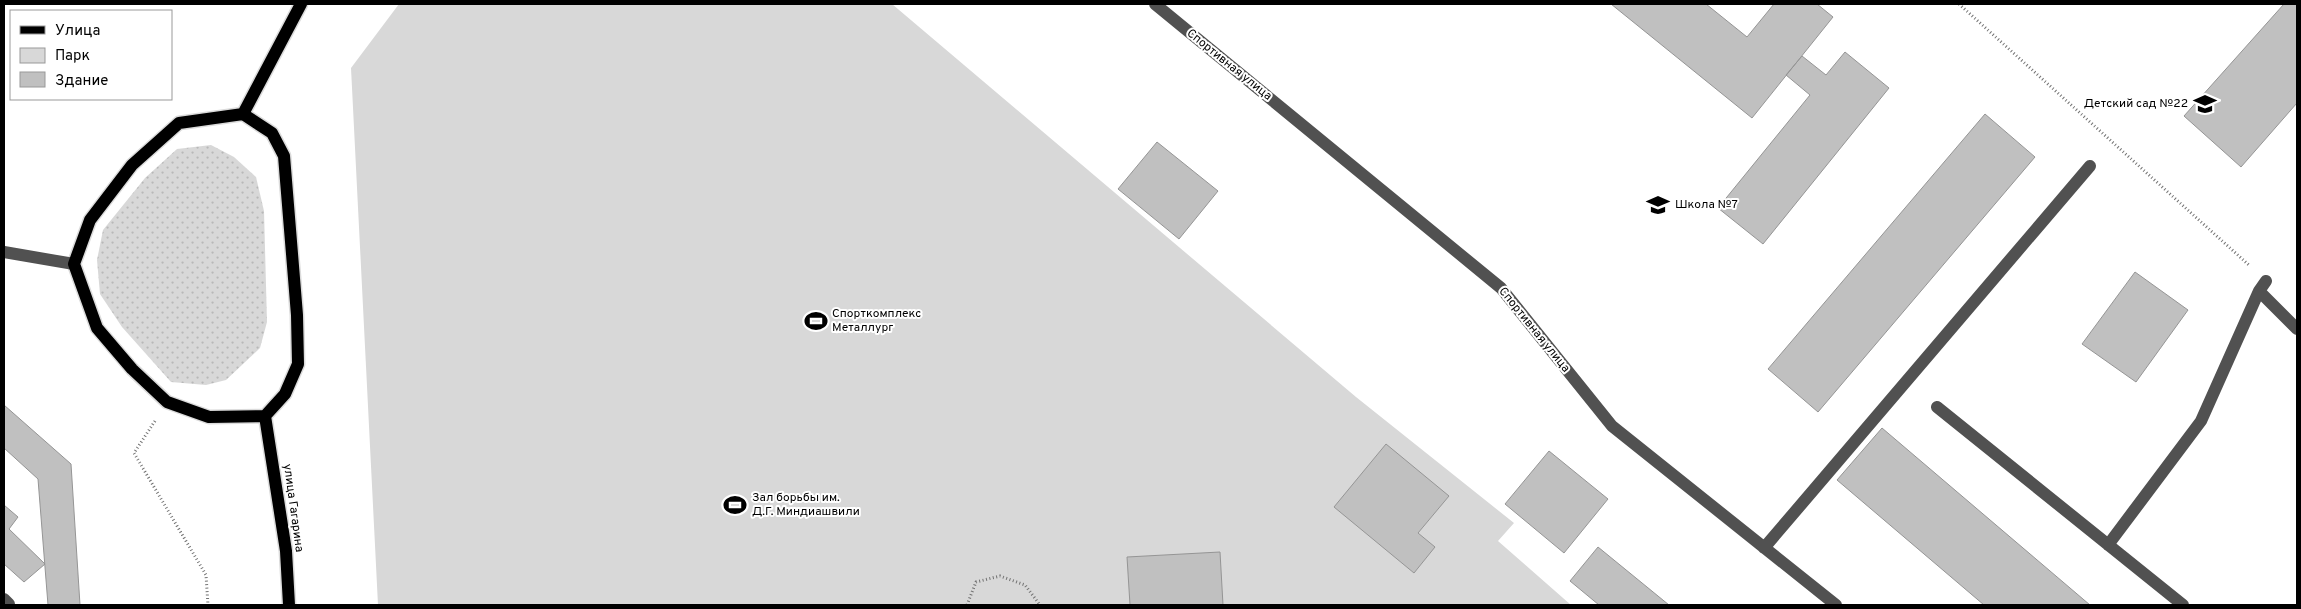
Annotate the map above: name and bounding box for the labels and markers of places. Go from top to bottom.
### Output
school or university icon: Детский сад №22 [2192,91,2218,117]
place label: Детский сад №22 [2084,96,2188,112]
school or university icon: Школа №7 [1645,192,1671,218]
place label: Школа №7 [1675,197,1738,213]
place label: Спорткомплекс Металлург [832,306,921,336]
sports icon: Спорткомплекс Металлург [803,308,829,334]
place label: Зал борьбы им. Д.Г. Миндиашвили [752,490,860,520]
sports icon: Зал борьбы им. Д.Г. Миндиашвили [722,492,748,518]

